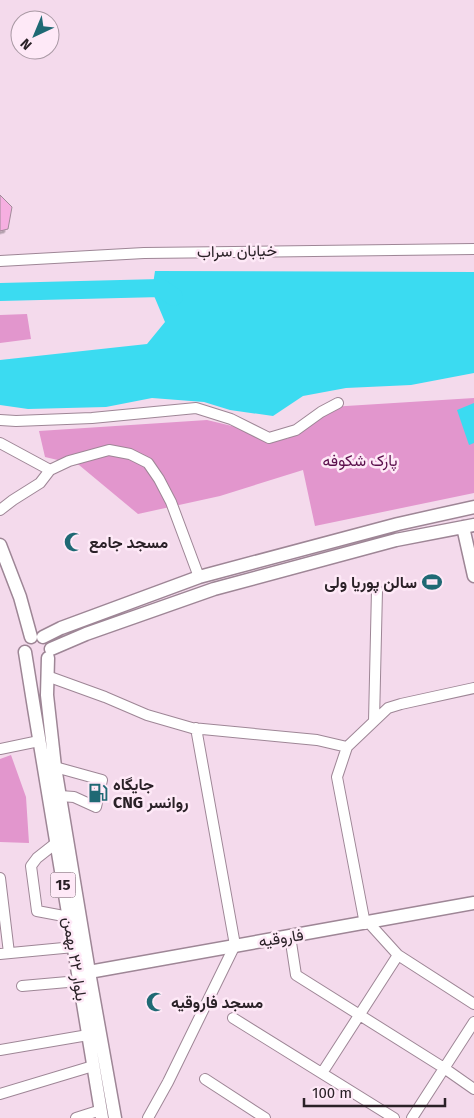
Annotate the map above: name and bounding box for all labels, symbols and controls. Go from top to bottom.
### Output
north arrow [10,10,60,60]
text: N [17,35,36,53]
street label: خیابان سراب [197,241,278,262]
park label: پارک شکوفه [323,451,397,472]
mosque icon: مسجد جامع [63,531,85,553]
place label: مسجد جامع [89,533,169,554]
sports icon: سالن پوریا ولی [421,571,443,593]
place label: سالن پوریا ولی [324,573,417,594]
place label: جایگاه CNG روانسر [113,775,189,813]
fuel station icon: جایگاه CNG روانسر [87,782,109,804]
road number: 15 [50,872,76,898]
street label: بلوار ۲۲ بهمن [58,916,91,1002]
street label: فاروقیه [257,925,305,952]
mosque icon: مسجد فاروقیه [145,991,167,1013]
place label: مسجد فاروقیه [171,993,264,1013]
scale bar [304,1076,445,1108]
text: 100 m [312,1084,352,1102]

